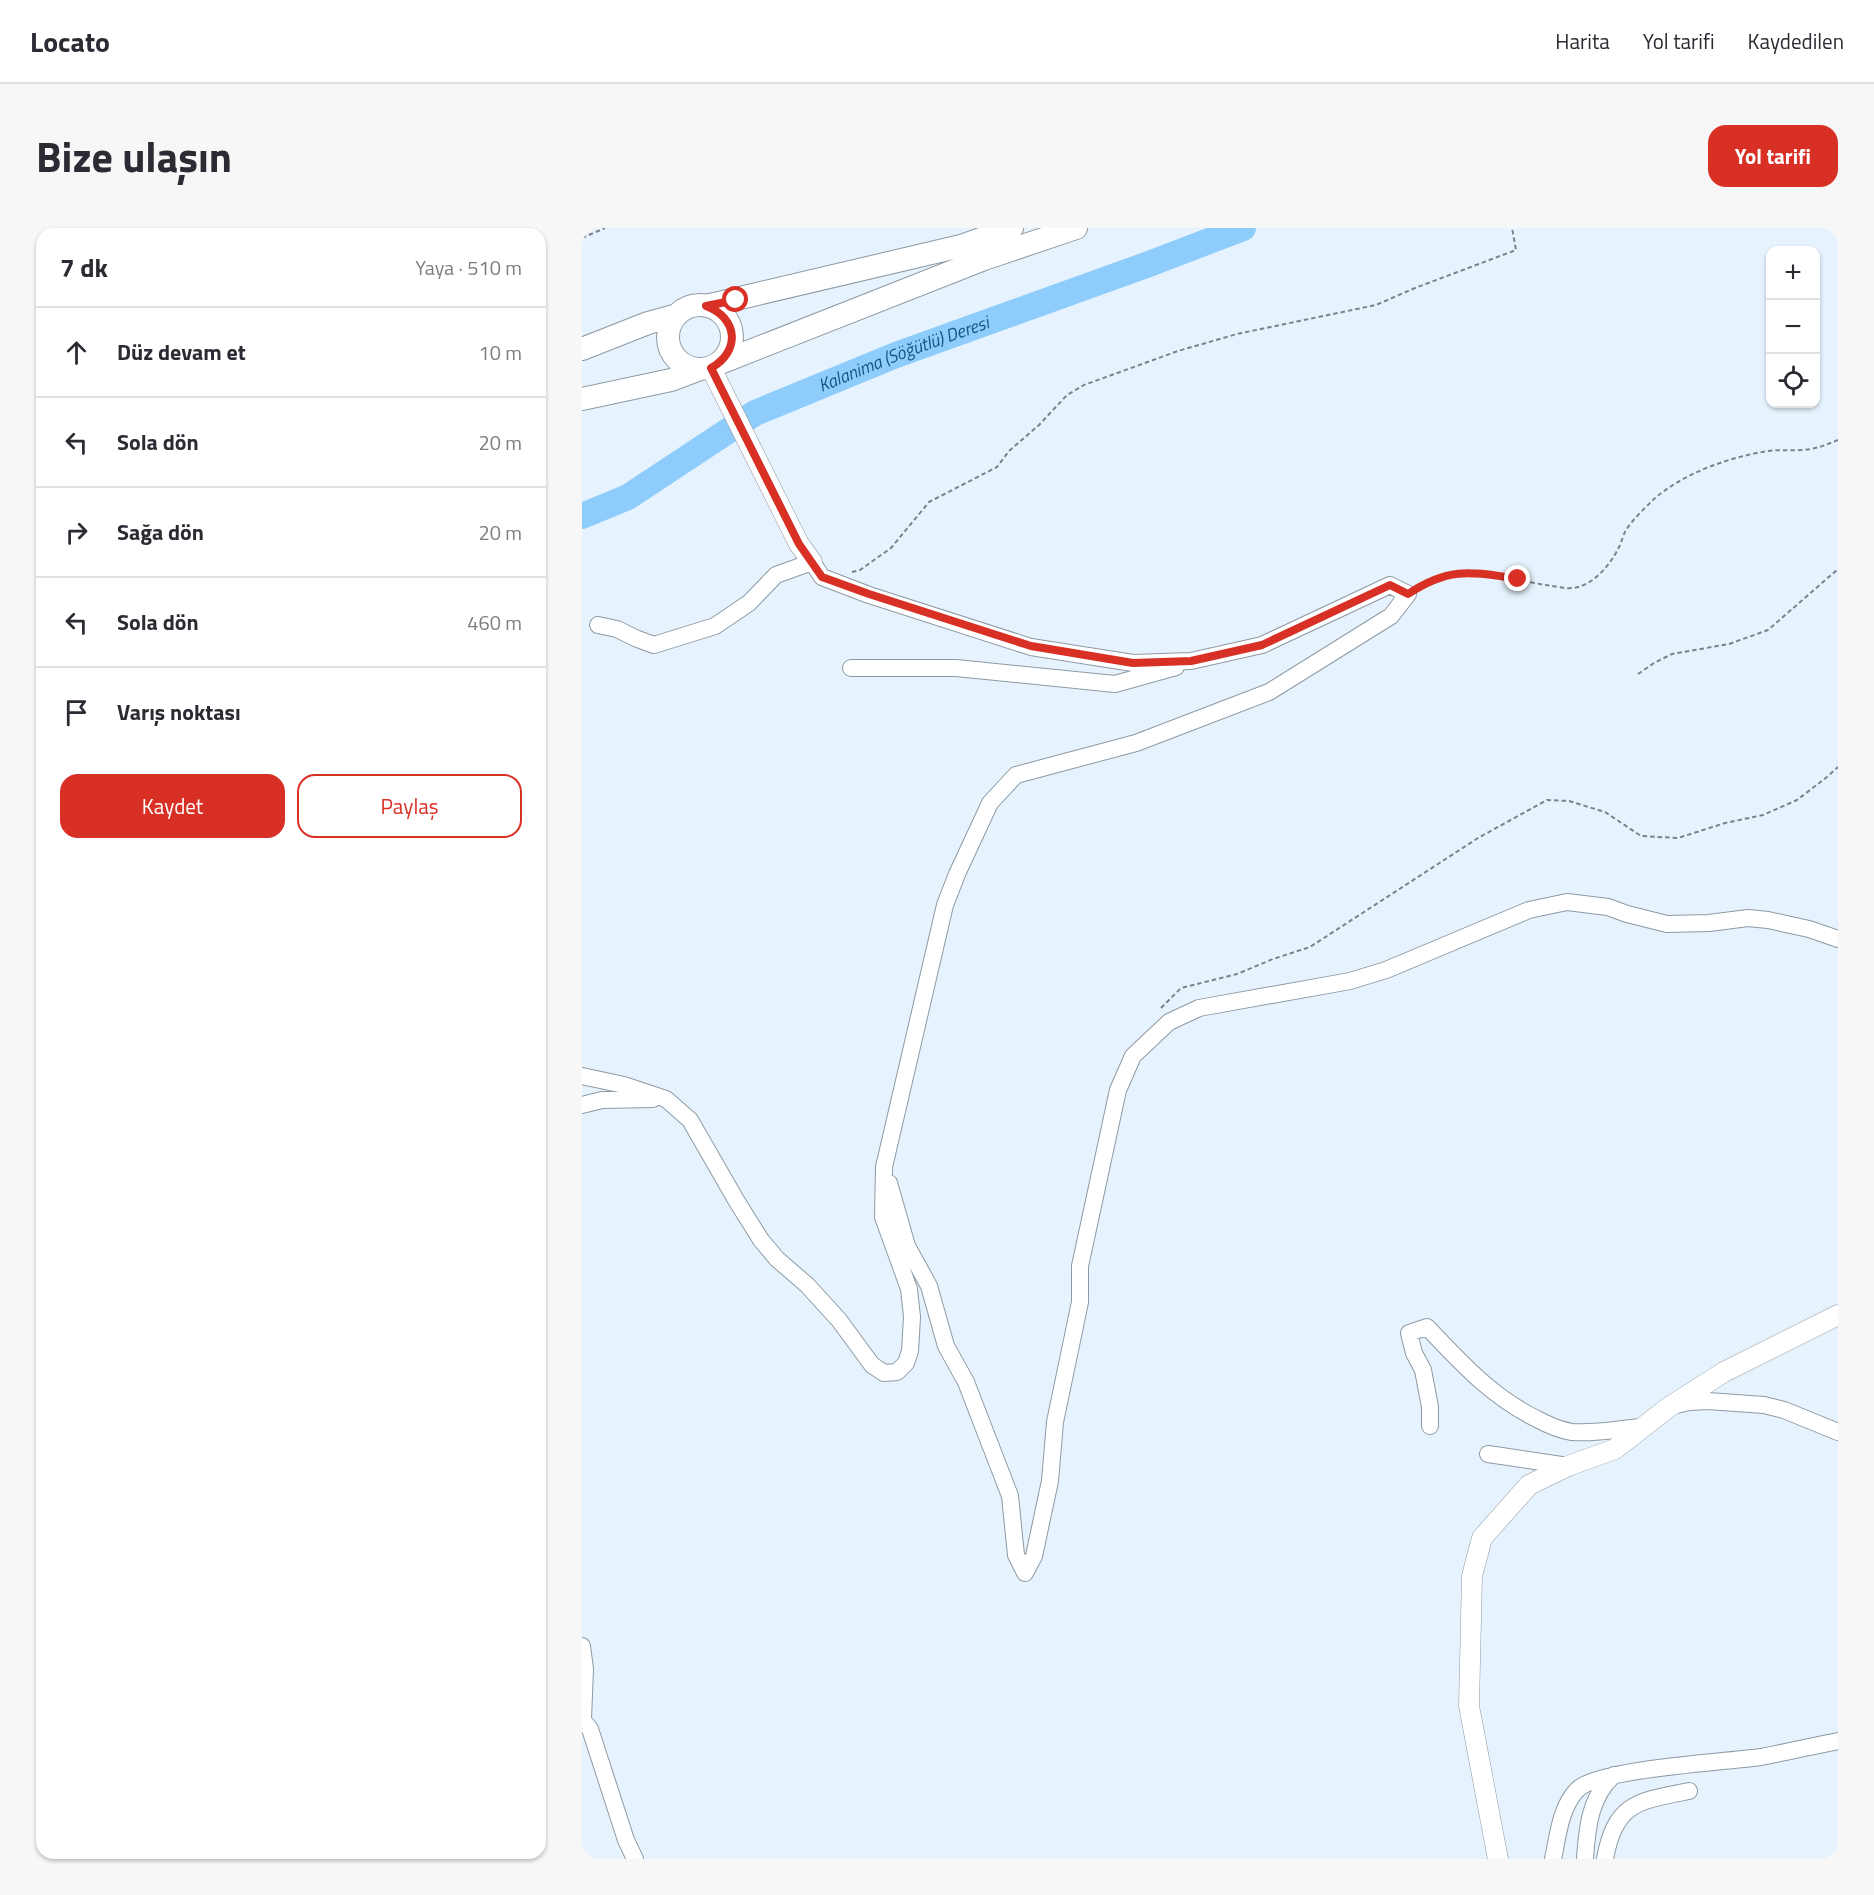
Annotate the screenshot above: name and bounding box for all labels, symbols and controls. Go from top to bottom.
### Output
text: Locato [30,20,110,63]
text: Harita [1555,25,1610,57]
text: Yol tarifi [1643,25,1715,57]
text: Kaydedilen [1748,25,1844,57]
text: Bize ulaşın [36,124,232,188]
button: Yol tarifi [1708,125,1838,187]
map controls [1766,246,1820,408]
button: + [1766,246,1820,300]
text: 7 dk [60,248,108,287]
text: Yaya · 510 m [415,252,522,283]
route start [722,286,748,312]
button: − [1766,300,1820,354]
water label: Kalanima (Söğütlü) Deresi [814,308,995,399]
text: Düz devam et [117,335,246,369]
icon: ahead [60,336,93,369]
text: 10 m [478,337,522,368]
button: locate [1766,354,1820,408]
text: Sola dön [117,425,199,459]
icon: left [60,426,93,459]
text: 20 m [478,427,522,458]
text: Sağa dön [117,515,204,549]
icon: right [60,516,93,549]
text: 20 m [478,517,522,548]
route end [1504,565,1530,591]
text: Sola dön [117,605,199,639]
icon: left [60,606,93,639]
text: 460 m [467,607,522,638]
text: Varış noktası [117,695,241,729]
icon: arrive [60,696,93,729]
button: Kaydet [60,774,285,838]
button: Paylaş [297,774,522,838]

